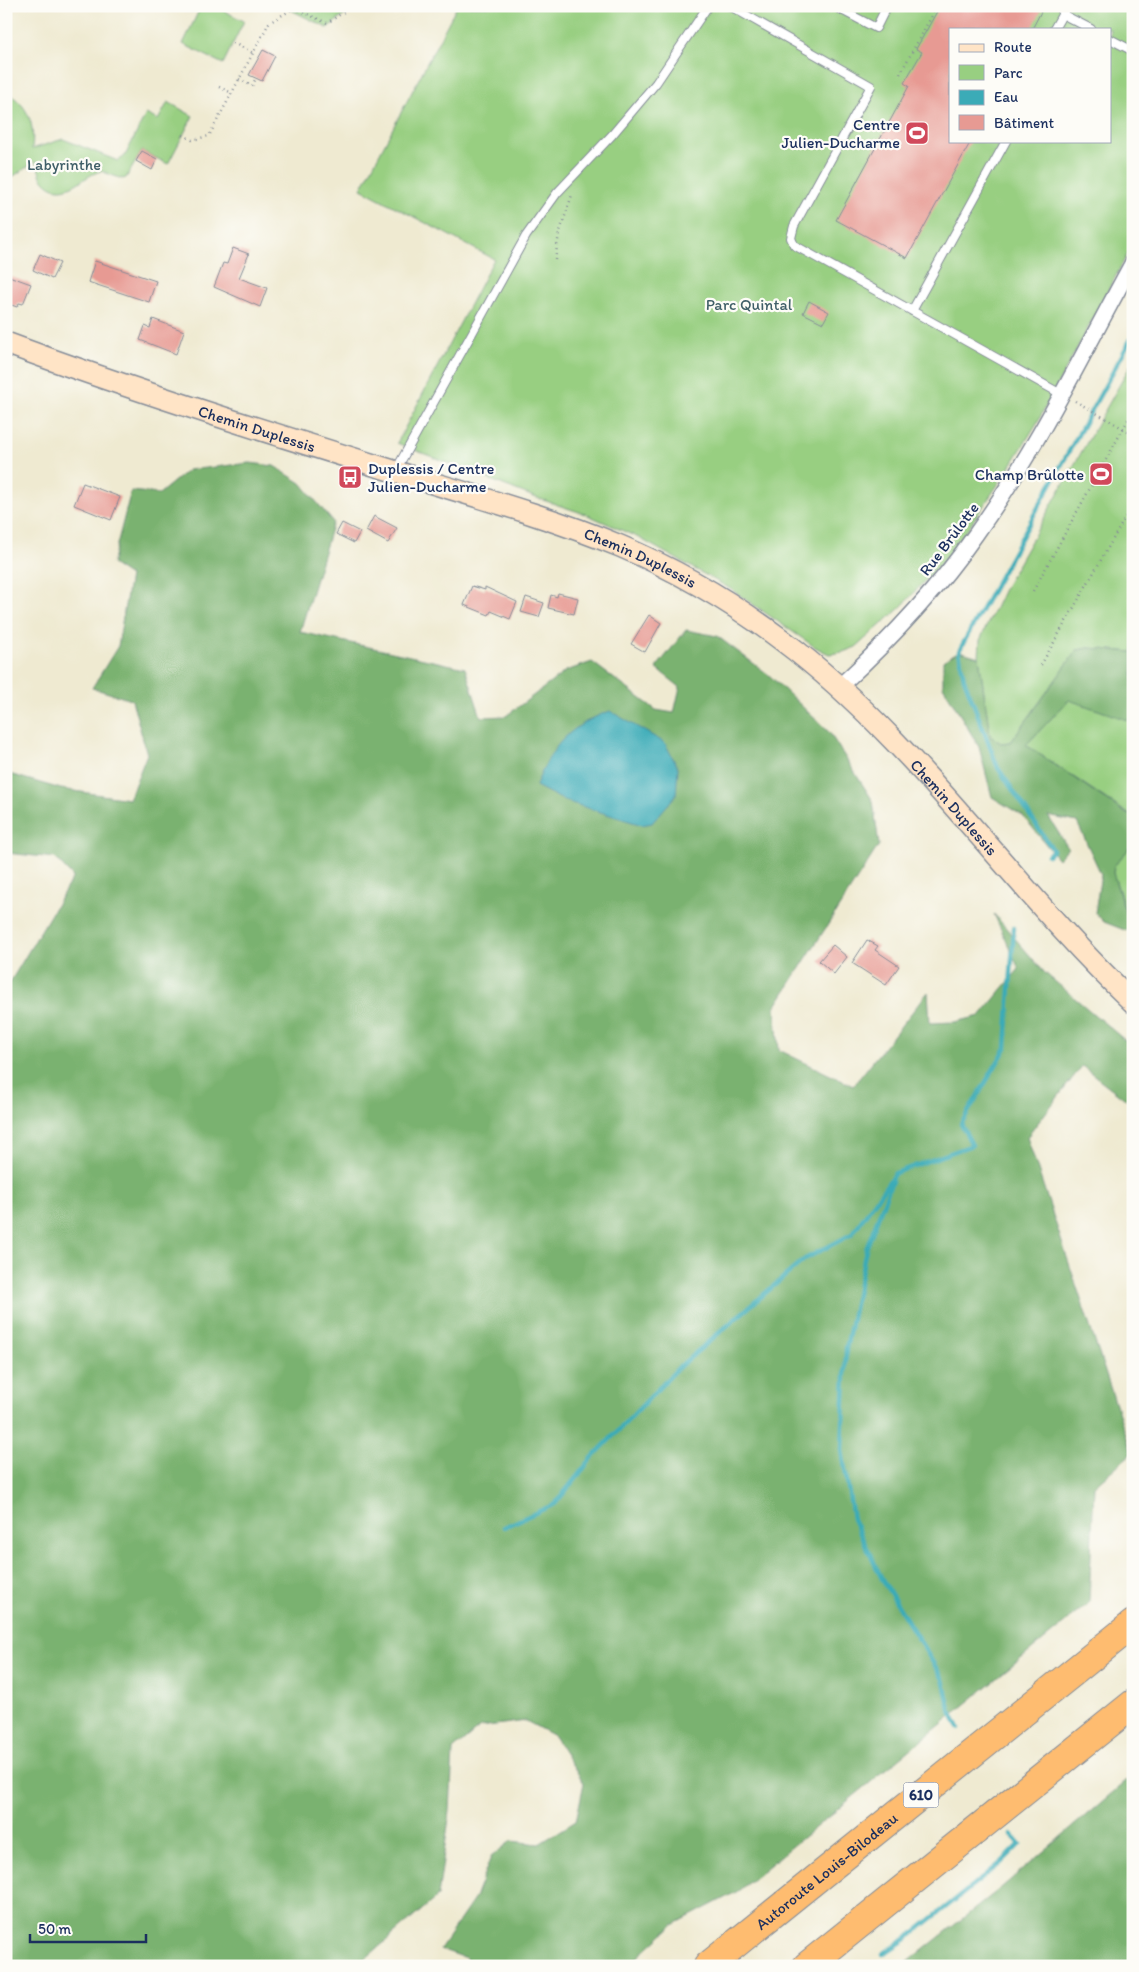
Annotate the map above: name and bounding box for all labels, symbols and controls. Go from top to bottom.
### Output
legend [949,28,1112,142]
text: Route [994,38,1032,56]
text: Parc [994,64,1023,82]
text: Eau [994,88,1018,106]
text: Bâtiment [994,114,1055,132]
place label: Centre Julien-Ducharme [782,115,900,152]
sports icon: Centre Julien-Ducharme [904,120,930,146]
park label: Labyrinthe [27,155,101,174]
park label: Parc Quintal [706,295,793,314]
street label: Chemin Duplessis [196,401,318,456]
place label: Duplessis / Centre Julien-Ducharme [368,459,494,496]
sports icon: Champ Brûlotte [1088,461,1114,487]
bus stop icon: Duplessis / Centre Julien-Ducharme [337,464,363,490]
place label: Champ Brûlotte [975,465,1084,484]
street label: Rue Brûlotte [915,499,983,579]
street label: Chemin Duplessis [581,523,700,591]
street label: Chemin Duplessis [907,755,1002,859]
road number: 610 [904,1782,938,1808]
street label: Autoroute Louis-Bilodeau [752,1808,901,1933]
scale bar [30,1912,146,1944]
text: 50 m [38,1920,71,1938]

